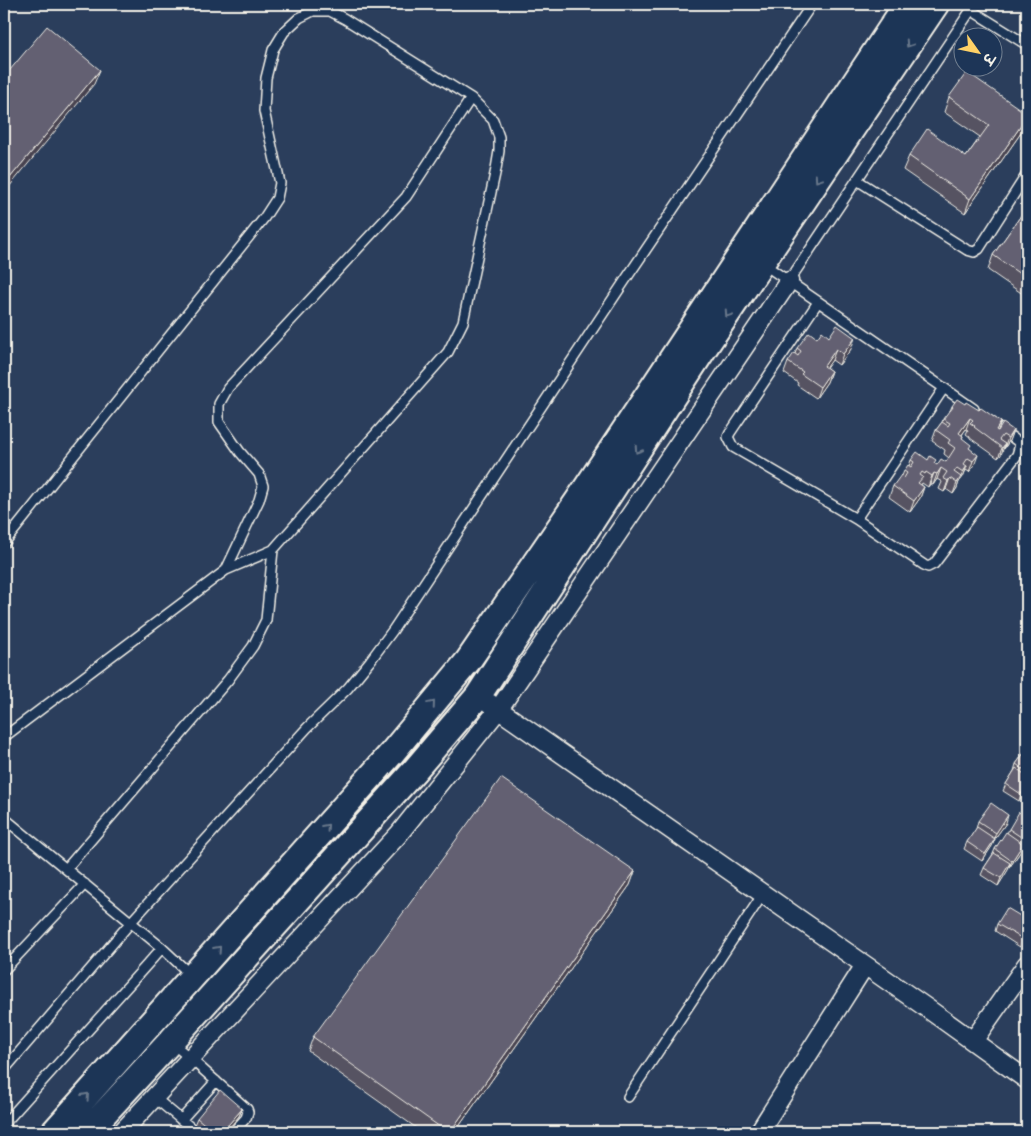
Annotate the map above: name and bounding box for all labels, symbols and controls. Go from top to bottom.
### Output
north arrow [954,28,1004,78]
one-way arrow [905,39,915,48]
text: उ [977,48,999,69]
one-way arrow [815,173,824,183]
one-way arrow [724,309,734,318]
one-way arrow [635,445,645,454]
one-way arrow [427,701,436,710]
one-way arrow [320,824,329,833]
one-way arrow [212,945,221,954]
one-way arrow [80,1092,89,1101]

